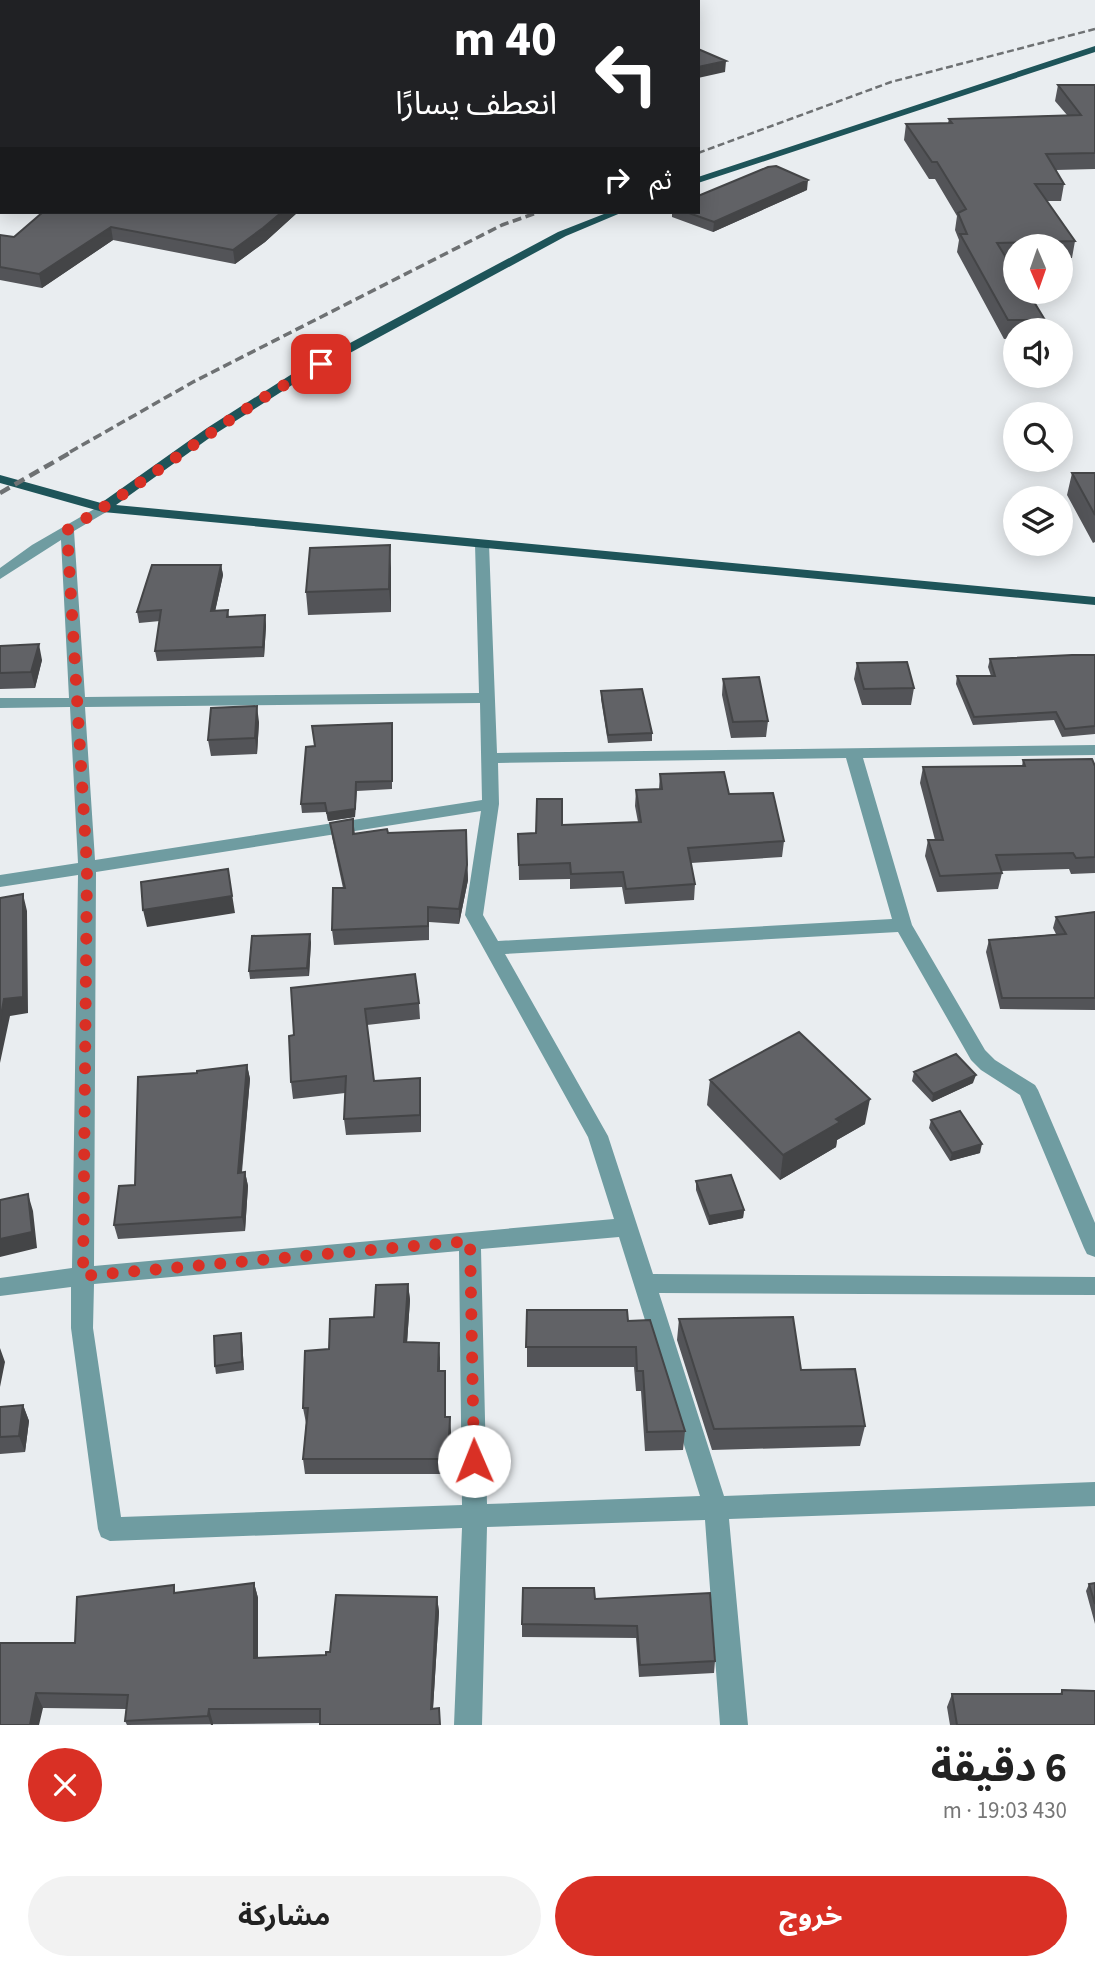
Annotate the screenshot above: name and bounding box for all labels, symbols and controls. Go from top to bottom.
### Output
text: 40 m [453,5,557,75]
icon: left [581,28,672,119]
text: انعطف يسارًا [395,81,557,127]
icon: right [598,161,636,199]
text: ثم [650,162,672,199]
north arrow [1003,234,1073,304]
map controls [1003,234,1073,556]
button: sound [1003,318,1073,388]
pin [291,334,351,394]
icon: arrive [302,345,340,383]
button: search [1003,402,1073,472]
button: layers [1003,486,1073,556]
position arrow [437,1424,511,1498]
text: 6 دقيقة [931,1738,1067,1798]
button: close [28,1748,102,1822]
text: 430 m · 19:03 [943,1794,1067,1827]
button: مشاركة [28,1876,541,1956]
button: خروج [555,1876,1067,1956]

